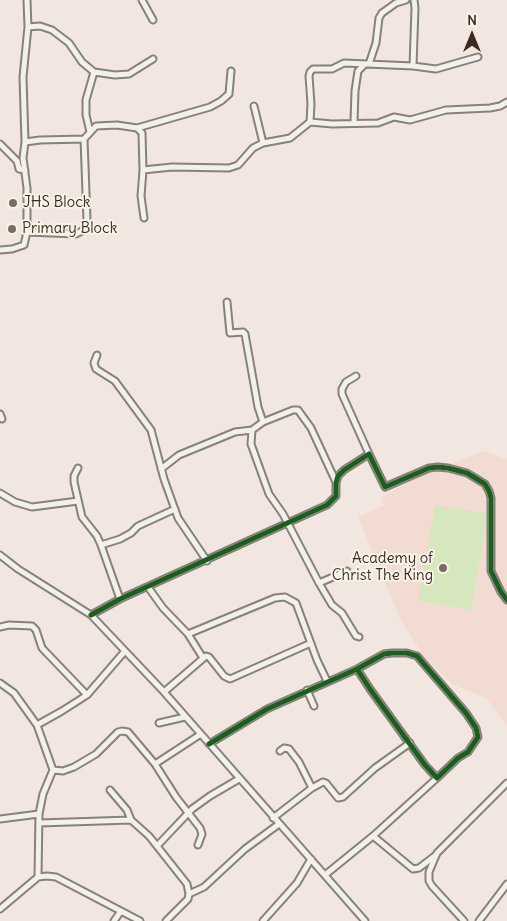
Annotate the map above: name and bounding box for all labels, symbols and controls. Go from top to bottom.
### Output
north arrow [447,10,497,60]
text: N [467,11,477,29]
place label: JHS Block [23,194,90,212]
marker: JHS Block [7,197,19,209]
place label: Primary Block [22,220,117,238]
marker: Primary Block [6,223,18,235]
place label: Academy of Christ The King [332,550,433,585]
marker: Academy of Christ The King [437,562,449,574]

